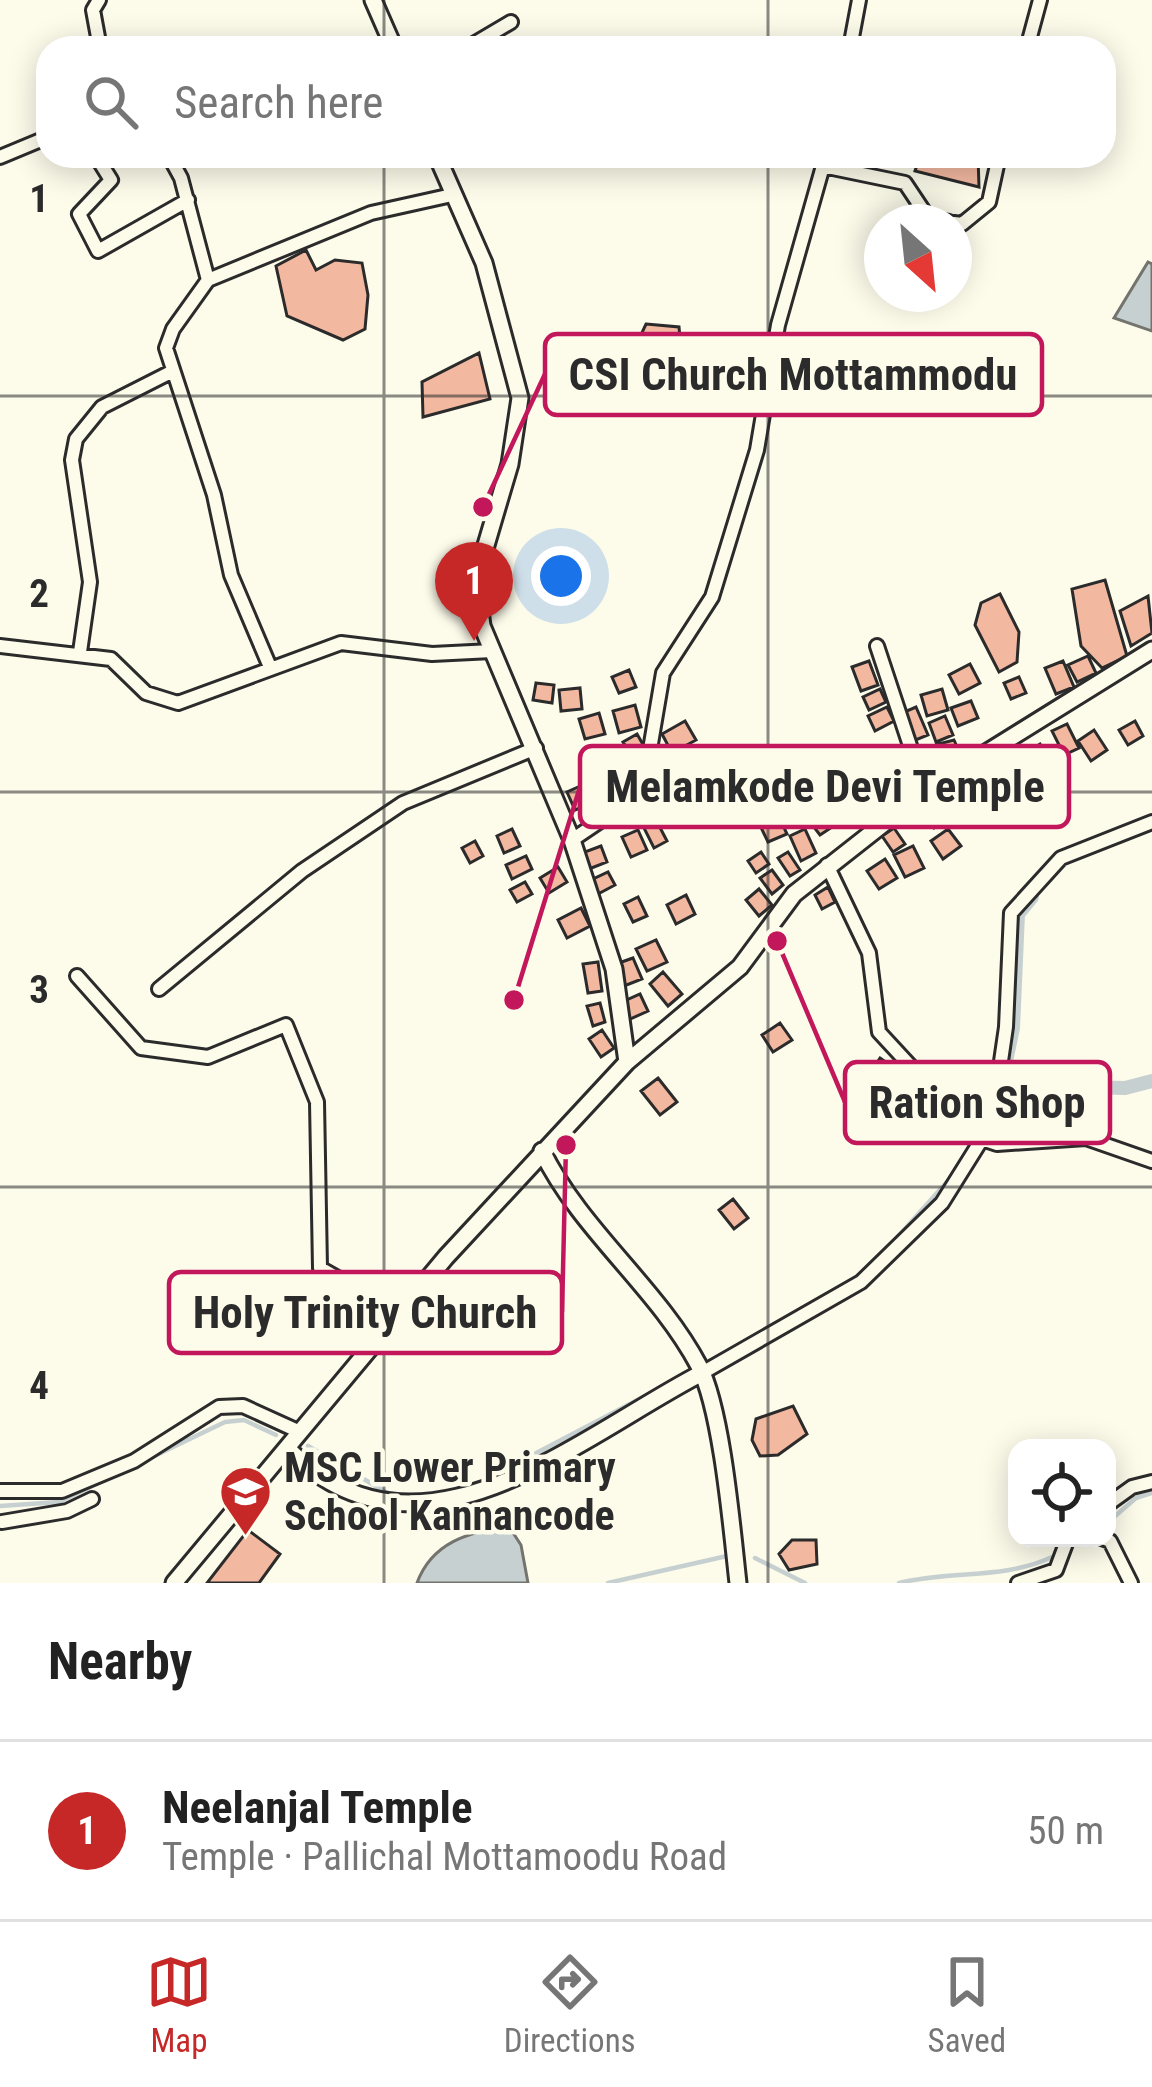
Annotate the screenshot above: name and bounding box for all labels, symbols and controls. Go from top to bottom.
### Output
search box [36,36,1116,168]
icon: search [78,69,144,135]
text: Search here [174,76,383,129]
text: 1 [29,176,49,222]
north arrow [864,204,972,312]
callout: CSI Church Mottammodu [545,334,1042,415]
text: CSI Church Mottammodu [569,348,1017,401]
pin: 1 [435,542,513,641]
your location [531,546,591,606]
text: 2 [29,571,49,617]
callout: Melamkode Devi Temple [580,746,1069,827]
text: Melamkode Devi Temple [605,760,1045,813]
text: 3 [29,967,49,1013]
callout: Ration Shop [845,1062,1110,1143]
text: Ration Shop [868,1076,1086,1129]
callout: Holy Trinity Church [169,1272,562,1353]
text: Holy Trinity Church [193,1286,537,1339]
text: 4 [29,1363,49,1409]
map controls [1008,1439,1116,1547]
button: locate [1008,1439,1116,1547]
place label: MSC Lower Primary School Kannancode [284,1443,616,1540]
school or university icon: MSC Lower Primary School Kannancode [217,1463,273,1537]
text: Nearby [48,1632,192,1691]
text: Neelanjal Temple [162,1781,472,1834]
text: 1 [77,1808,97,1854]
text: 50 m [1027,1808,1104,1854]
text: Temple · Pallichal Mottamoodu Road [162,1834,727,1880]
tab: Map [146,1949,212,2060]
tab: Directions [504,1949,636,2060]
tab: Saved [928,1949,1006,2060]

